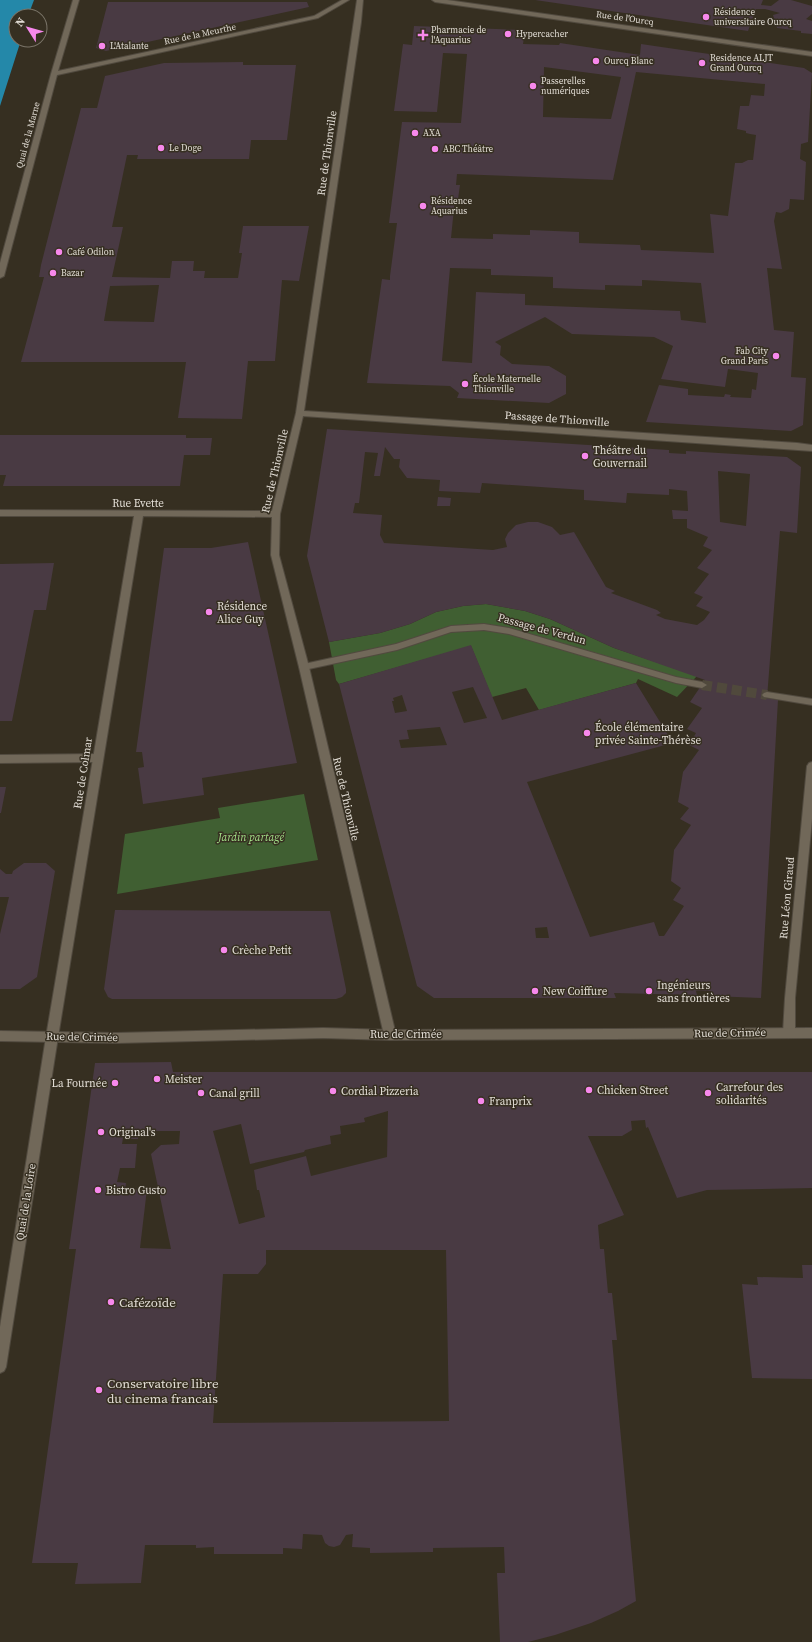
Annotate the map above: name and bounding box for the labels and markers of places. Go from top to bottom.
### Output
place label: Résidence universitaire Ourcq [714,6,792,28]
marker: Résidence universitaire Ourcq [701,12,711,22]
place label: Pharmacie de l'Aquarius [431,24,487,46]
place label: Hypercacher [516,28,568,40]
marker: Hypercacher [503,29,513,39]
marker: Pharmacie de l'Aquarius [418,30,428,40]
place label: L'Atalante [110,40,149,52]
marker: L'Atalante [97,41,107,51]
place label: Residence ALJT Grand Ourcq [710,52,774,74]
place label: Ourcq Blanc [604,55,654,67]
marker: Ourcq Blanc [591,56,601,66]
marker: Residence ALJT Grand Ourcq [697,58,707,68]
place label: Passerelles numériques [541,75,590,97]
marker: Passerelles numériques [528,81,538,91]
place label: AXA [423,127,441,139]
marker: AXA [410,128,420,138]
place label: Le Doge [169,142,202,154]
marker: Le Doge [156,143,166,153]
place label: ABC Théâtre [443,143,494,155]
marker: ABC Théâtre [430,144,440,154]
place label: Résidence Aquarius [431,195,472,217]
marker: Résidence Aquarius [418,201,428,211]
place label: Café Odilon [67,246,115,258]
marker: Café Odilon [54,247,64,257]
place label: Bazar [61,267,84,279]
marker: Bazar [48,268,58,278]
place label: Fab City Grand Paris [721,345,768,367]
marker: Fab City Grand Paris [771,351,781,361]
place label: École Maternelle Thionville [473,373,541,395]
marker: École Maternelle Thionville [460,379,470,389]
place label: Théâtre du Gouvernail [593,443,647,471]
marker: Théâtre du Gouvernail [580,451,590,461]
place label: Résidence Alice Guy [217,599,268,627]
marker: Résidence Alice Guy [204,607,214,617]
place label: École élémentaire privée Sainte-Thérèse [595,720,701,748]
marker: École élémentaire privée Sainte-Thérèse [582,728,592,738]
place label: Crèche Petit [232,943,292,958]
marker: Crèche Petit [219,945,229,955]
place label: Ingénieurs sans frontières [657,978,730,1006]
place label: New Coiffure [543,984,608,999]
marker: New Coiffure [530,986,540,996]
marker: Ingénieurs sans frontières [644,986,654,996]
place label: Meister [165,1072,203,1087]
marker: Meister [152,1074,162,1084]
place label: La Fournée [51,1076,107,1091]
marker: La Fournée [110,1078,120,1088]
place label: Carrefour des solidarités [716,1080,783,1108]
place label: Chicken Street [597,1083,669,1098]
place label: Cordial Pizzeria [341,1084,419,1099]
marker: Chicken Street [584,1085,594,1095]
place label: Canal grill [209,1086,260,1101]
marker: Cordial Pizzeria [328,1086,338,1096]
marker: Canal grill [196,1088,206,1098]
marker: Carrefour des solidarités [703,1088,713,1098]
place label: Franprix [489,1094,532,1109]
marker: Franprix [476,1096,486,1106]
place label: Original's [109,1125,156,1140]
marker: Original's [96,1127,106,1137]
place label: Bistro Gusto [106,1183,166,1198]
marker: Bistro Gusto [93,1185,103,1195]
place label: Cafézoïde [119,1294,176,1311]
marker: Cafézoïde [106,1297,116,1307]
place label: Conservatoire libre du cinema francais [107,1375,219,1407]
marker: Conservatoire libre du cinema francais [94,1385,104,1395]

